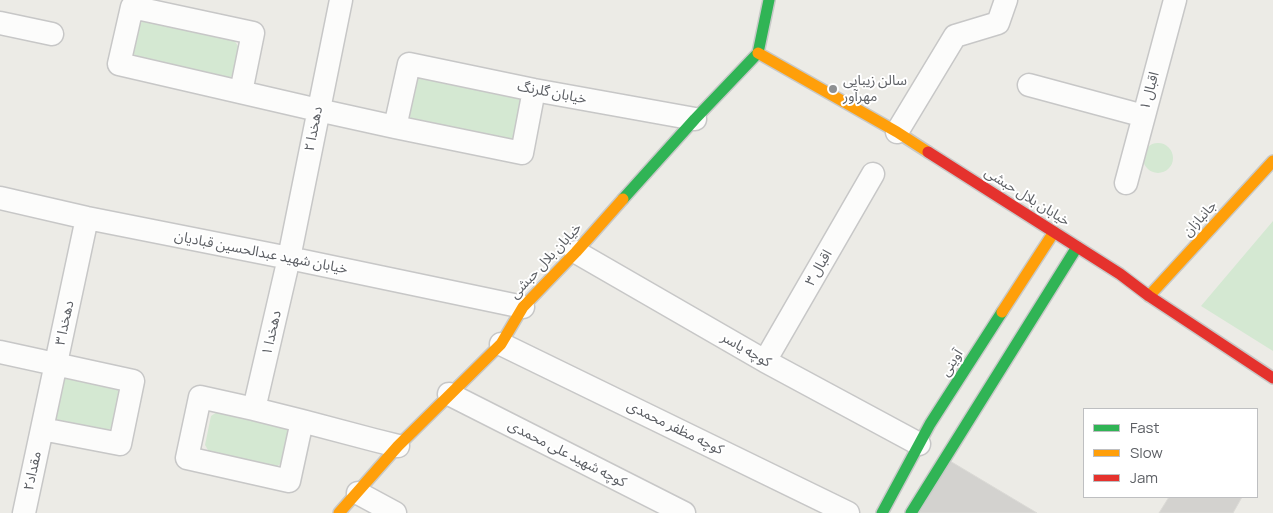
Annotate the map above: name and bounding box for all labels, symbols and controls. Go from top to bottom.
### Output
street label: اقبال ۱ [1137,70,1163,112]
place label: سالن زیبایی مهرآور [843,73,907,105]
street label: خیابان گلرنگ [516,78,588,108]
marker: سالن زیبایی مهرآور [827,83,839,95]
street label: دهخدا ۲ [301,105,327,153]
street label: خیابان بلال حبشی [981,164,1073,230]
street label: جانبازان [1179,198,1221,240]
street label: خیابان بلال حبشی [507,220,585,302]
street label: خیابان شهید عبدالحسین قبادیان [173,228,349,278]
street label: اقبال ۳ [802,247,836,289]
street label: دهخدا ۳ [52,299,78,347]
street label: دهخدا ۱ [259,309,285,357]
street label: کوچه یاسر [718,329,774,371]
street label: آوینی [937,346,967,380]
street label: کوچه مظفر محمدی [624,397,726,459]
legend [1083,408,1258,498]
street label: کوچه شهید علی محمدی [505,417,629,491]
text: Fast [1130,417,1159,438]
text: Slow [1130,442,1163,463]
street label: مقداد۲ [21,450,45,492]
text: Jam [1130,467,1158,488]

